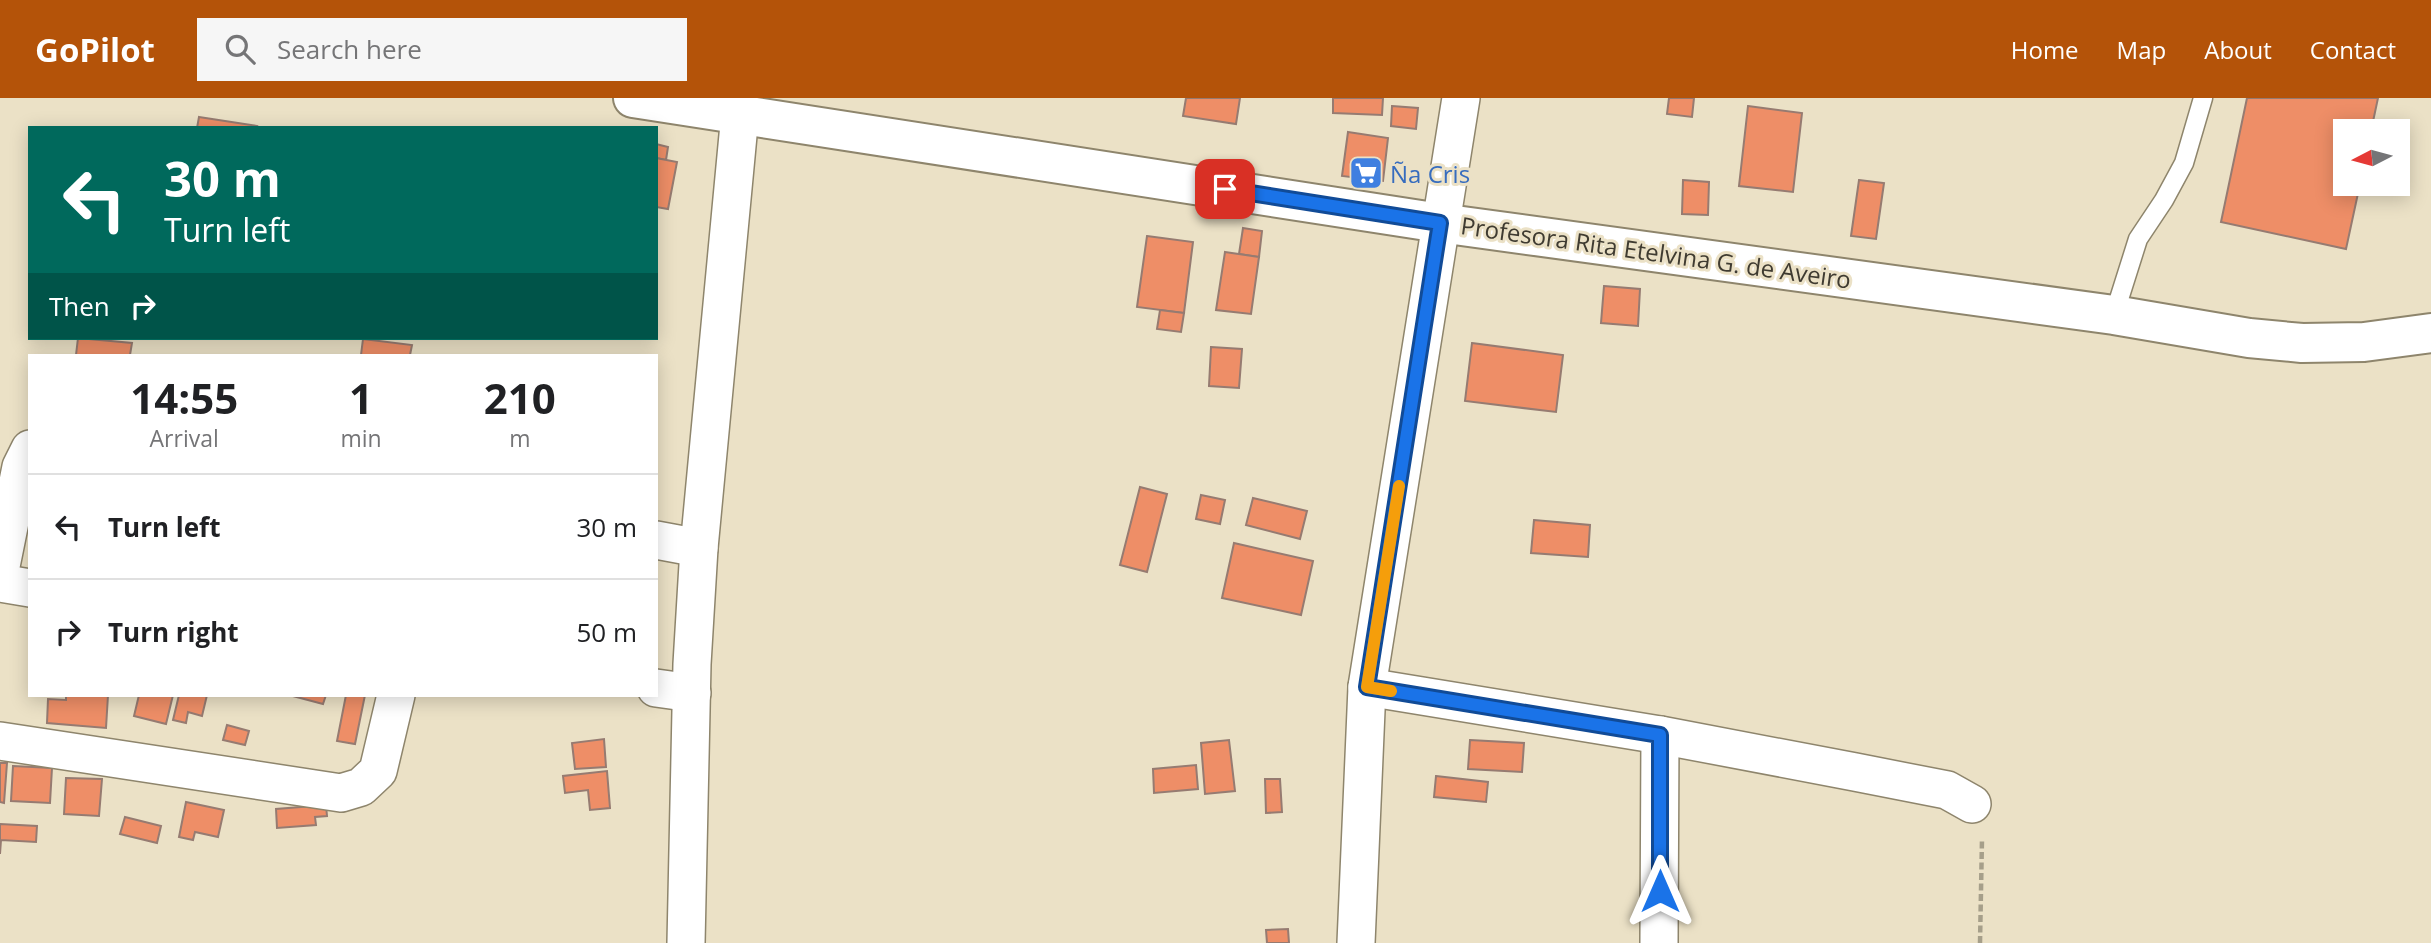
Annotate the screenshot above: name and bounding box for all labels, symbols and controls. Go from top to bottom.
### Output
search box [197,18,687,81]
text: GoPilot [35,27,155,72]
icon: search [221,30,259,68]
text: Search here [277,31,422,67]
text: Home [2011,33,2079,66]
text: Map [2117,33,2166,66]
text: About [2204,33,2272,66]
text: Contact [2310,33,2396,66]
north arrow [2333,119,2410,196]
map controls [2333,119,2410,196]
text: 30 m [164,145,281,211]
icon: left [49,154,140,245]
supermarket icon: Ña Cris [1347,154,1385,192]
place label: Ña Cris [1390,157,1470,190]
pin [1195,159,1255,219]
icon: arrive [1206,170,1244,208]
text: Turn left [164,208,290,251]
street label: Profesora Rita Etelvina G. de Aveiro [1459,208,1853,296]
icon: right [124,287,162,325]
text: Then [49,288,110,324]
text: 14:55 [130,369,238,426]
text: 1 [349,369,373,426]
text: 210 [484,369,556,426]
text: Arrival [150,422,219,454]
text: min [340,422,382,454]
text: m [509,422,530,454]
icon: left [49,508,87,546]
text: Turn left [108,509,220,545]
text: 30 m [576,509,637,545]
icon: right [49,613,87,651]
text: Turn right [108,614,239,650]
text: 50 m [576,614,637,650]
position arrow [1623,854,1697,928]

